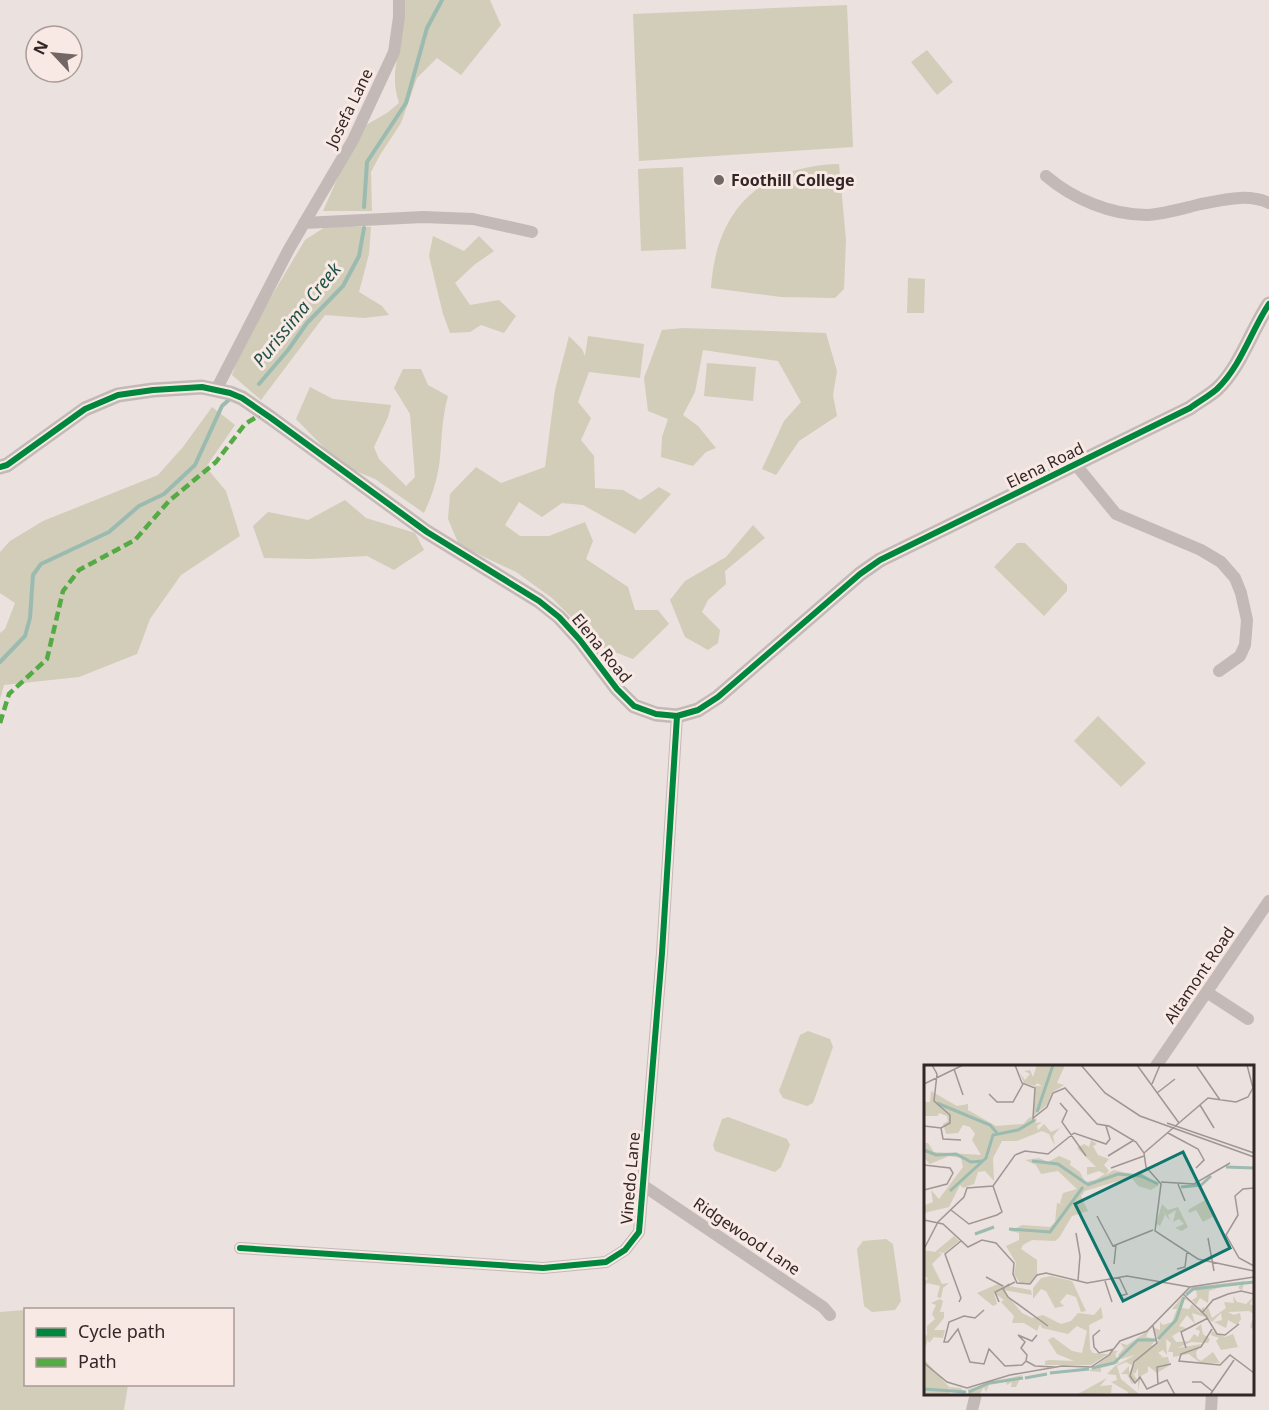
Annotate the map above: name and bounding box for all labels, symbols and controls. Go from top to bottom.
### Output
north arrow [24,24,84,84]
text: N [28,37,53,58]
street label: Josefa Lane [319,65,378,153]
place label: Foothill College [731,169,855,191]
marker: Foothill College [712,173,726,187]
water label: Purissima Creek [247,256,346,371]
street label: Elena Road [1003,437,1087,493]
street label: Elena Road [567,609,637,687]
street label: Altamont Road [1159,922,1239,1028]
inset map [924,1065,1254,1395]
street label: Vinedo Lane [615,1131,645,1225]
street label: Ridgewood Lane [689,1192,805,1280]
legend [24,1308,234,1386]
text: Cycle path [78,1319,165,1343]
text: Path [78,1349,117,1373]

